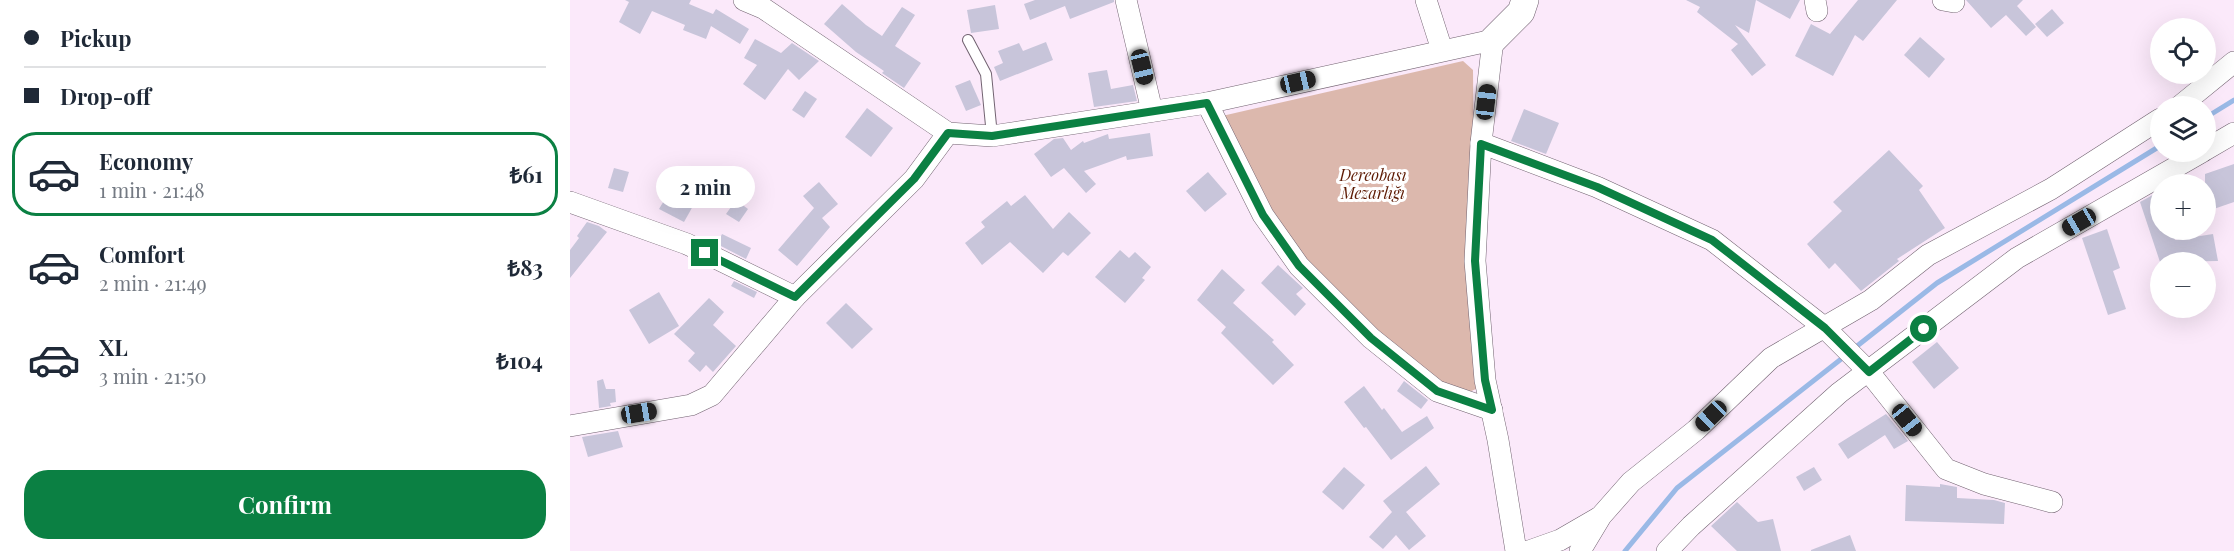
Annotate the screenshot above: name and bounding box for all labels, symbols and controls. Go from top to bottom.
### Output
map controls [2150,18,2216,318]
button: locate [2150,18,2216,84]
text: Pickup [60,23,131,53]
car [1129,47,1155,87]
car [1278,69,1318,95]
text: Drop-off [60,81,151,111]
car [1475,83,1497,121]
button: layers [2150,96,2216,162]
text: Economy [99,146,193,176]
icon: car [27,147,81,201]
text: ₺61 [510,159,543,189]
park label: Dereobası Mezarlığı [1339,164,1407,203]
callout: 2 min [656,166,754,208]
text: 2 min [680,173,731,200]
button: + [2150,174,2216,240]
text: 1 min · 21:48 [99,176,205,203]
car [2059,205,2099,239]
text: Comfort [99,239,185,269]
route end [691,239,718,266]
icon: car [27,240,81,294]
text: ₺83 [508,252,543,282]
button: − [2150,252,2216,318]
text: 2 min · 21:49 [99,269,207,296]
route start [1910,315,1937,342]
text: XL [99,332,128,362]
icon: car [27,333,81,387]
text: ₺104 [496,345,543,375]
text: 3 min · 21:50 [99,362,206,389]
car [1692,397,1730,435]
car [1889,400,1925,440]
car [620,401,658,425]
button: Confirm [24,470,546,539]

